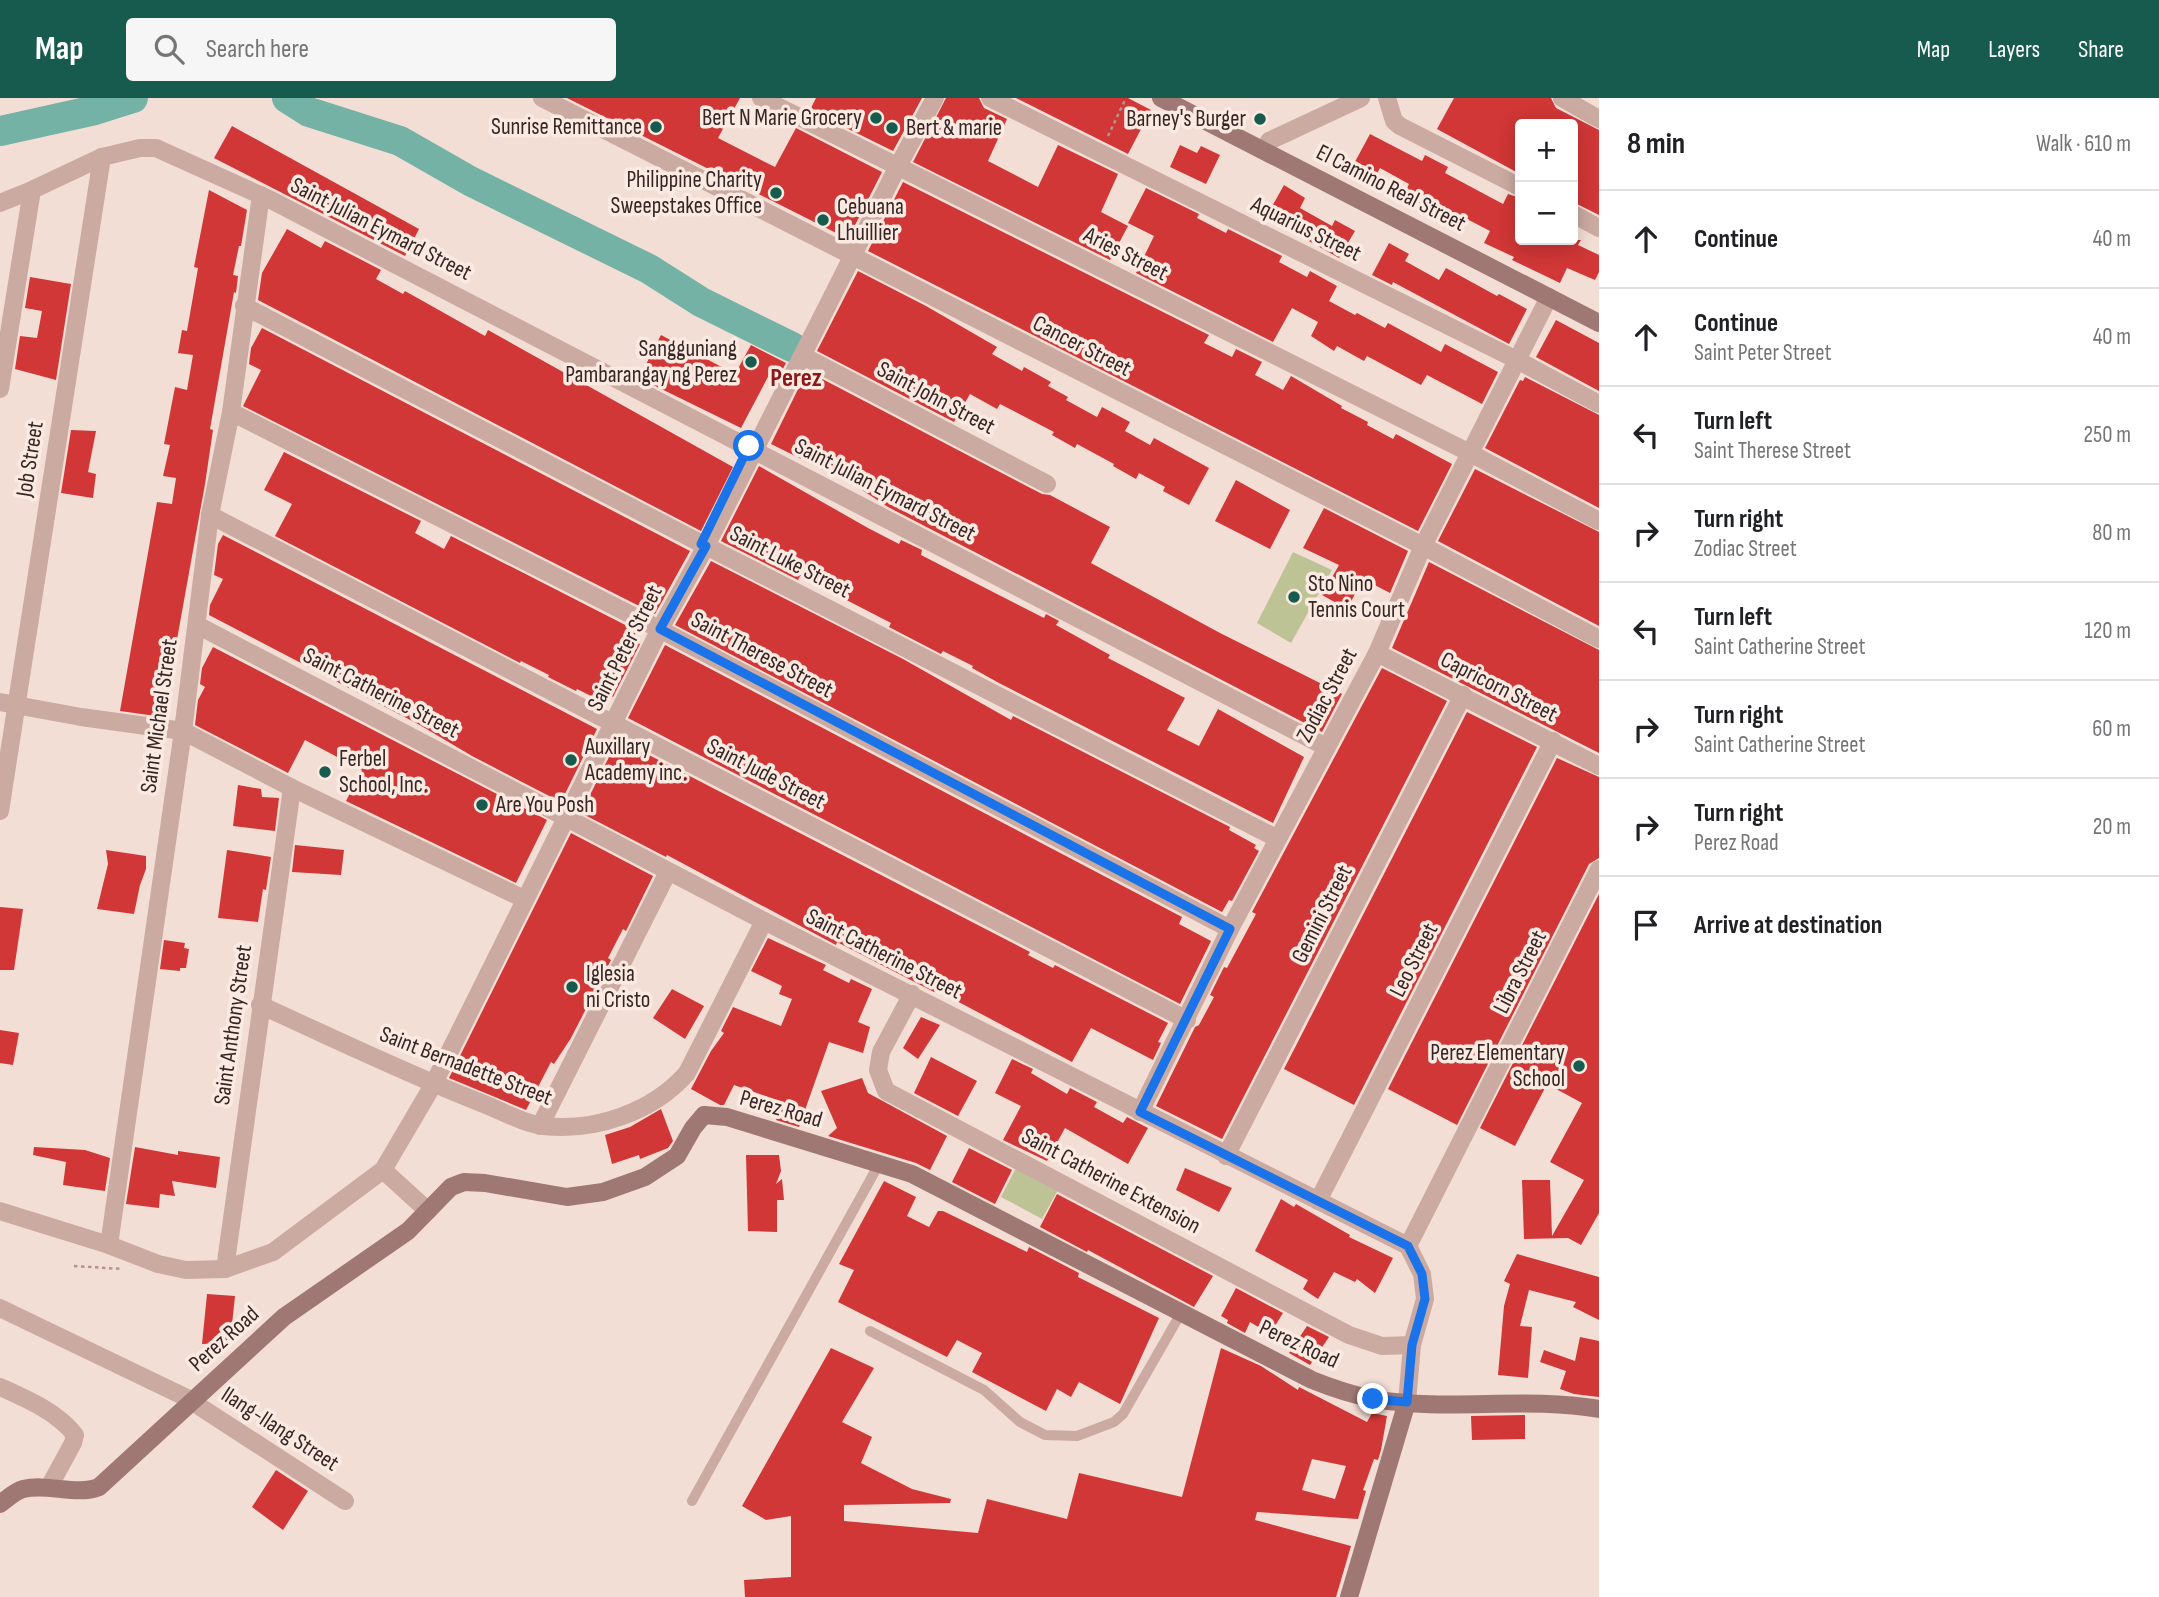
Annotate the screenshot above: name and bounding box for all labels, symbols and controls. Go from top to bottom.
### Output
search box [126,18,616,81]
text: Map [35,29,84,69]
icon: search [150,30,188,68]
text: Search here [206,34,309,65]
text: Map [1917,35,1950,64]
text: Layers [1988,35,2040,64]
text: Share [2078,35,2124,64]
place label: Bert N Marie Grocery [702,104,862,132]
place label: Barney's Burger [1126,105,1246,133]
marker: Bert N Marie Grocery [868,110,884,126]
marker: Barney's Burger [1252,111,1268,127]
place label: Sunrise Remittance [491,113,642,141]
place label: Bert & marie [906,114,1002,142]
marker: Sunrise Remittance [648,119,664,135]
map controls [1515,119,1578,245]
button: + [1515,119,1578,182]
marker: Bert & marie [884,120,900,136]
text: 8 min [1627,126,1685,162]
text: Walk · 610 m [2036,130,2131,158]
street label: El Camino Real Street [1312,138,1470,238]
place label: Philippine Charity Sweepstakes Office [611,166,762,220]
street label: Saint Julian Eymard Street [286,171,476,287]
button: − [1515,182,1578,245]
marker: Philippine Charity Sweepstakes Office [768,185,784,201]
street label: Aquarius Street [1245,190,1366,268]
place label: Cebuana Lhuillier [837,193,904,247]
marker: Cebuana Lhuillier [815,212,831,228]
street label: Aries Street [1078,220,1173,287]
icon: ahead [1627,220,1665,258]
text: Continue [1694,224,1778,255]
text: 40 m [2093,225,2131,253]
text: Continue [1694,308,1778,339]
street label: Cancer Street [1028,309,1136,383]
icon: ahead [1627,318,1665,356]
text: 40 m [2093,323,2131,351]
place label: Sangguniang Pambarangay ng Perez [565,335,737,389]
text: Saint Peter Street [1694,339,1831,367]
marker: Sangguniang Pambarangay ng Perez [743,354,759,370]
street label: Saint John Street [872,355,1000,441]
district label: Perez [770,363,822,394]
text: Turn left [1694,406,1772,437]
icon: left [1627,416,1665,454]
street label: Job Street [10,419,50,500]
text: 250 m [2084,421,2131,449]
route start [733,430,764,461]
street label: Saint Julian Eymard Street [790,432,980,548]
text: Saint Therese Street [1694,437,1851,465]
text: Turn right [1694,504,1783,535]
icon: right [1627,514,1665,552]
text: 80 m [2092,519,2131,547]
street label: Saint Luke Street [725,520,855,604]
text: Zodiac Street [1694,535,1797,563]
place label: Sto Nino Tennis Court [1308,570,1405,624]
street label: Saint Peter Street [581,580,669,716]
marker: Sto Nino Tennis Court [1286,589,1302,605]
text: Turn left [1694,602,1772,633]
street label: Saint Therese Street [686,606,838,704]
icon: left [1627,612,1665,650]
text: 120 m [2085,617,2131,645]
text: Saint Catherine Street [1694,633,1866,661]
street label: Saint Michael Street [134,637,184,795]
street label: Saint Catherine Street [298,642,464,744]
street label: Zodiac Street [1291,643,1363,747]
street label: Capricorn Street [1436,646,1562,728]
text: Turn right [1694,700,1783,731]
icon: right [1627,710,1665,748]
text: 60 m [2092,715,2131,743]
text: Saint Catherine Street [1694,731,1866,759]
street label: Saint Jude Street [702,732,830,816]
place label: Auxillary Academy inc. [584,733,687,787]
place label: Ferbel School, Inc. [339,745,428,799]
marker: Auxillary Academy inc. [563,752,579,768]
marker: Ferbel School, Inc. [317,764,333,780]
place label: Are You Posh [495,791,594,819]
marker: Are You Posh [474,797,490,813]
text: Turn right [1694,798,1783,829]
icon: right [1627,808,1665,846]
text: 20 m [2093,813,2131,841]
text: Perez Road [1694,829,1779,857]
street label: Gemini Street [1285,860,1359,968]
street label: Saint Catherine Street [801,903,967,1005]
icon: arrive [1627,906,1665,944]
text: Arrive at destination [1694,910,1882,941]
street label: Leo Street [1384,918,1444,1002]
street label: Libra Street [1487,926,1553,1018]
street label: Saint Anthony Street [208,943,258,1107]
place label: Iglesia ni Cristo [586,960,650,1014]
marker: Iglesia ni Cristo [564,979,580,995]
street label: Saint Bernadette Street [376,1020,556,1112]
place label: Perez Elementary School [1430,1039,1565,1093]
marker: Perez Elementary School [1571,1058,1587,1074]
street label: Perez Road [736,1084,826,1134]
street label: Saint Catherine Extension [1017,1122,1205,1240]
street label: Perez Road [183,1300,265,1378]
street label: Perez Road [1255,1313,1343,1375]
street label: Ilang-Ilang Street [216,1381,344,1477]
route end [1357,1383,1388,1414]

